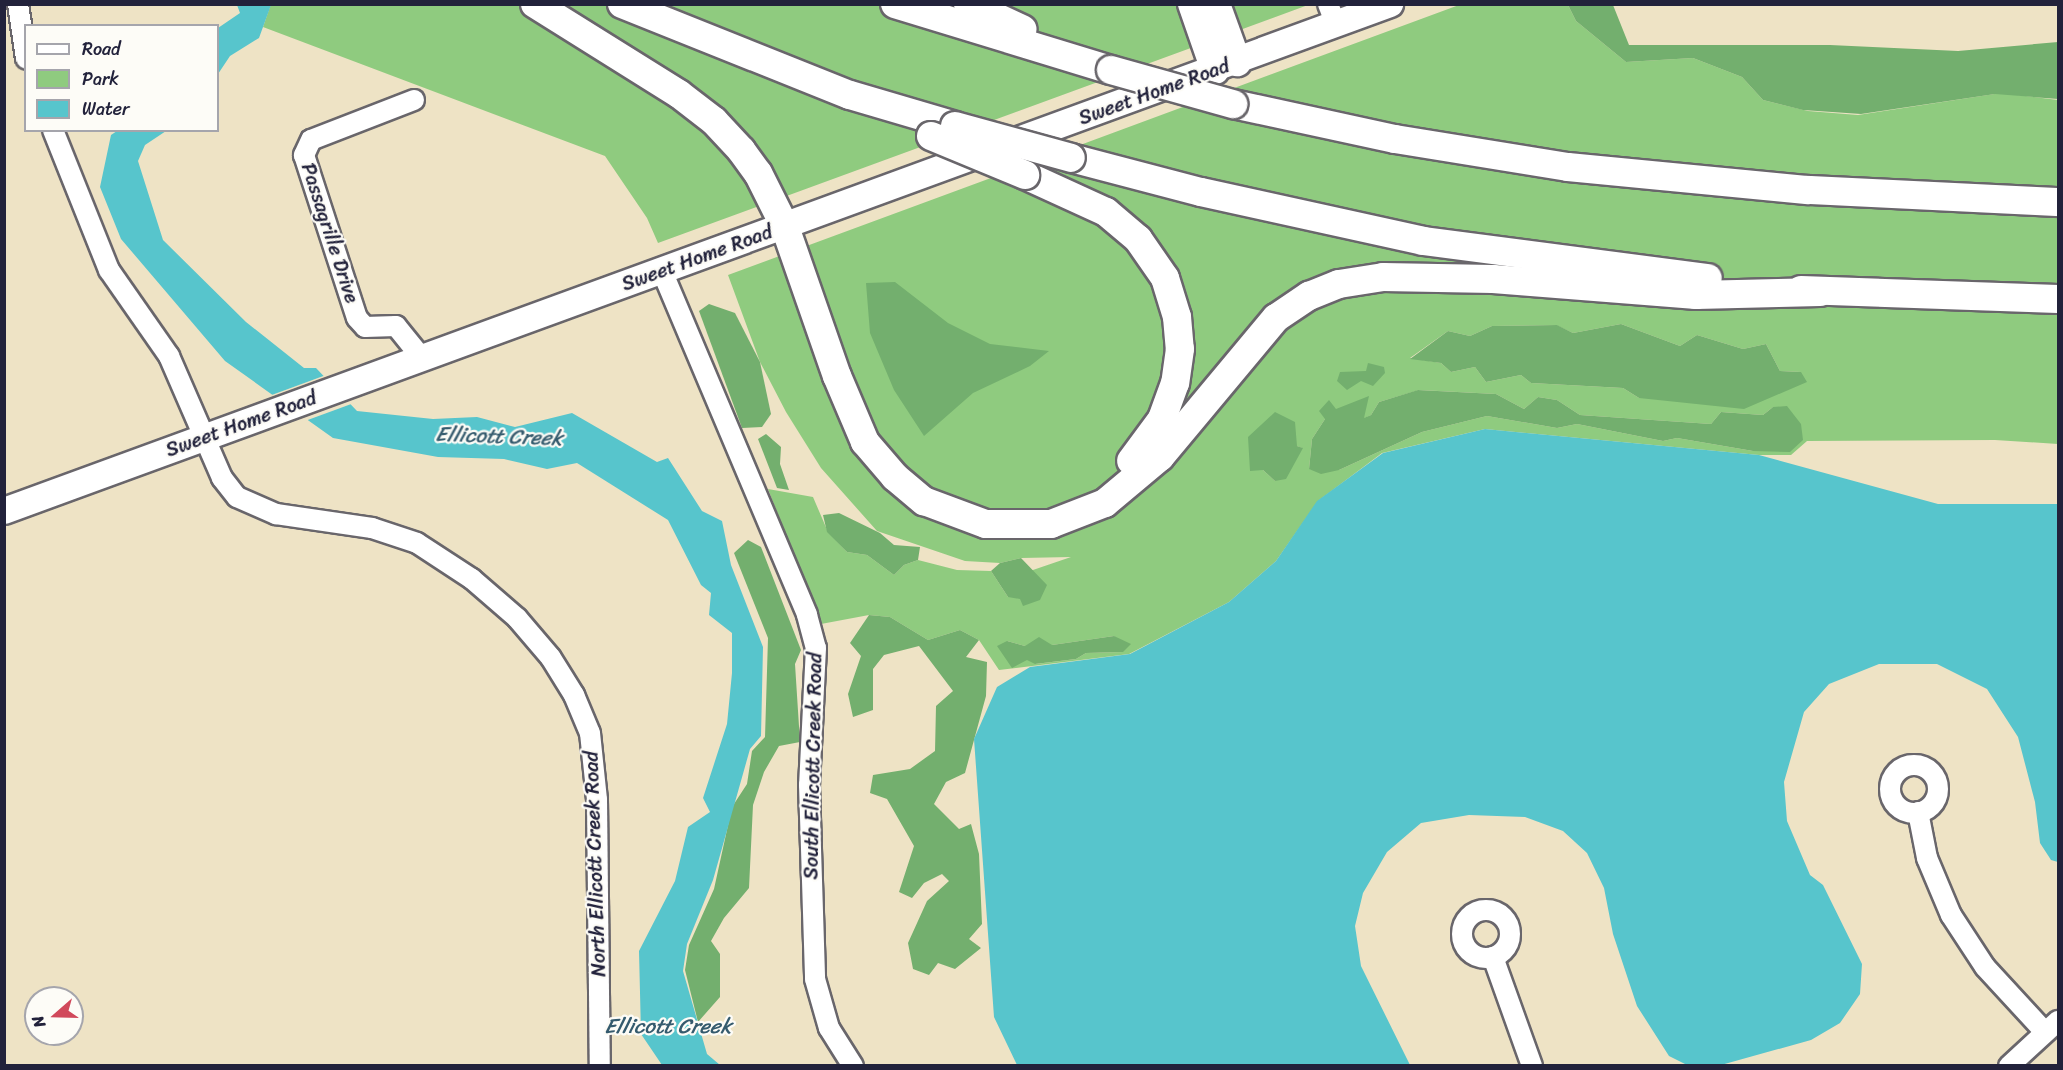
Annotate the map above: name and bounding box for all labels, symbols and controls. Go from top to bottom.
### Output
legend [24,24,219,132]
text: Road [82,33,121,65]
street label: Sweet Home Road [1075,54,1233,130]
text: Park [82,63,119,95]
text: Water [82,93,129,125]
street label: Passagrille Drive [296,160,364,306]
street label: Sweet Home Road [618,220,776,296]
street label: Sweet Home Road [162,386,320,462]
water label: Ellicott Creek [435,421,563,451]
street label: South Ellicott Creek Road [799,652,827,880]
street label: North Ellicott Creek Road [579,750,611,978]
north arrow [24,986,84,1046]
text: N [23,1011,54,1032]
water label: Ellicott Creek [604,1013,732,1039]

